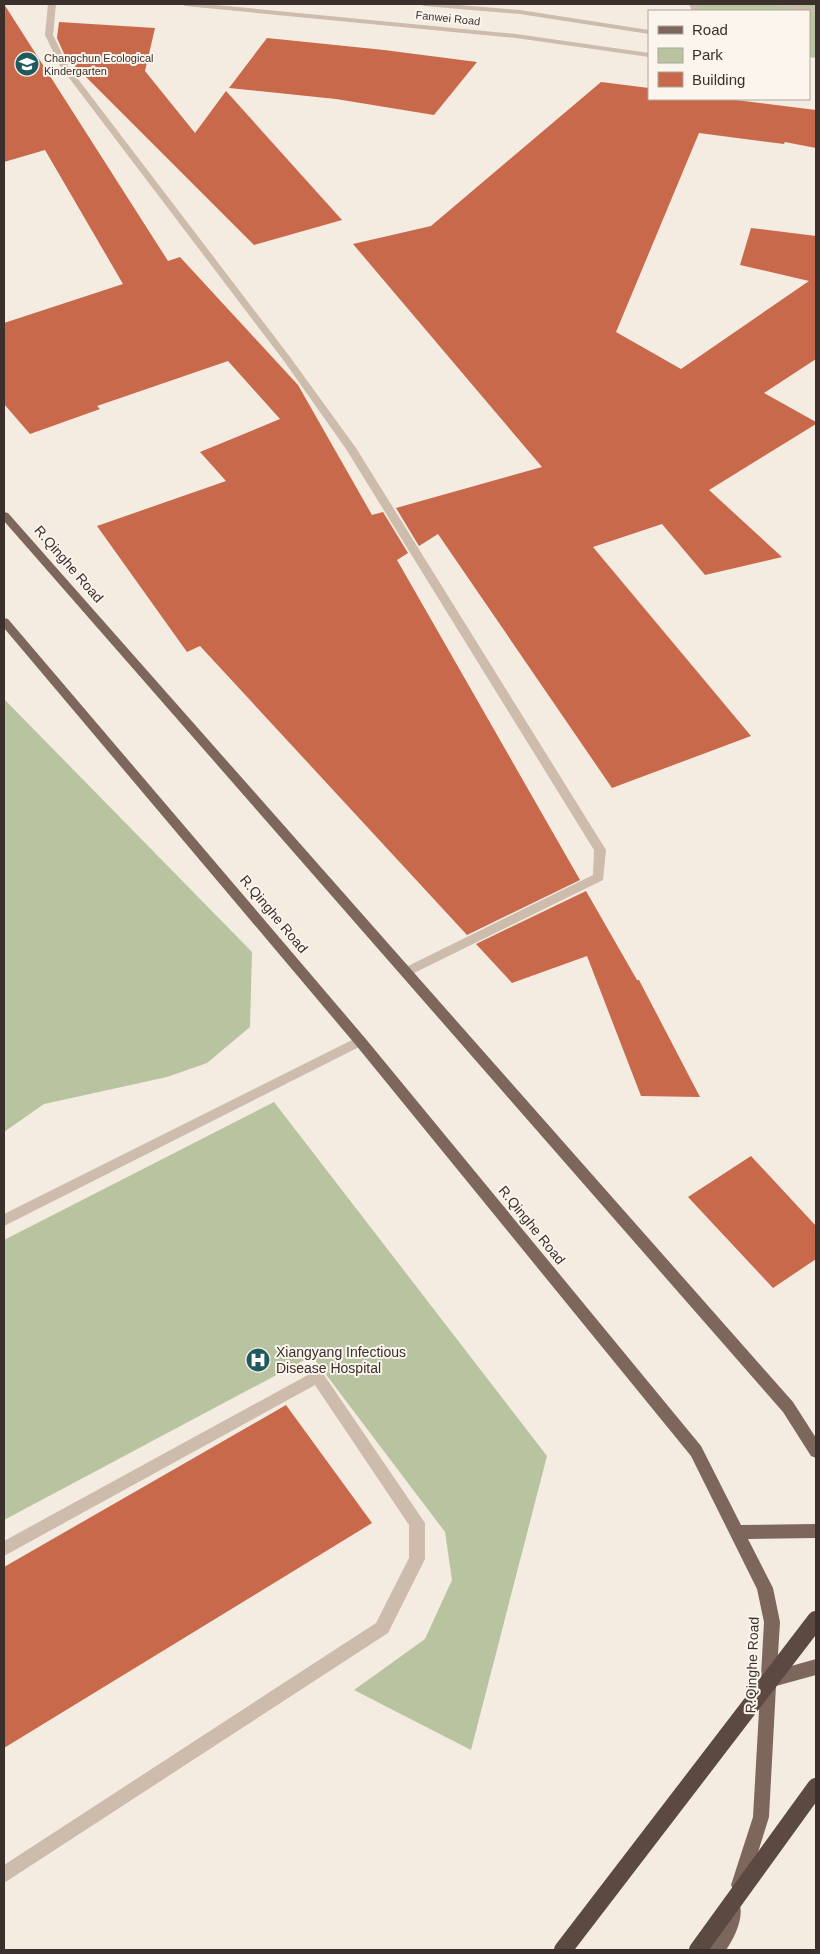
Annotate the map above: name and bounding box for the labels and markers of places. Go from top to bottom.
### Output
school or university icon: Changchun Ecological Kindergarten [14,51,40,77]
place label: Changchun Ecological Kindergarten [44,52,153,77]
place label: Xiangyang Infectious Disease Hospital [276,1344,406,1376]
hospital icon: Xiangyang Infectious Disease Hospital [245,1347,271,1373]

